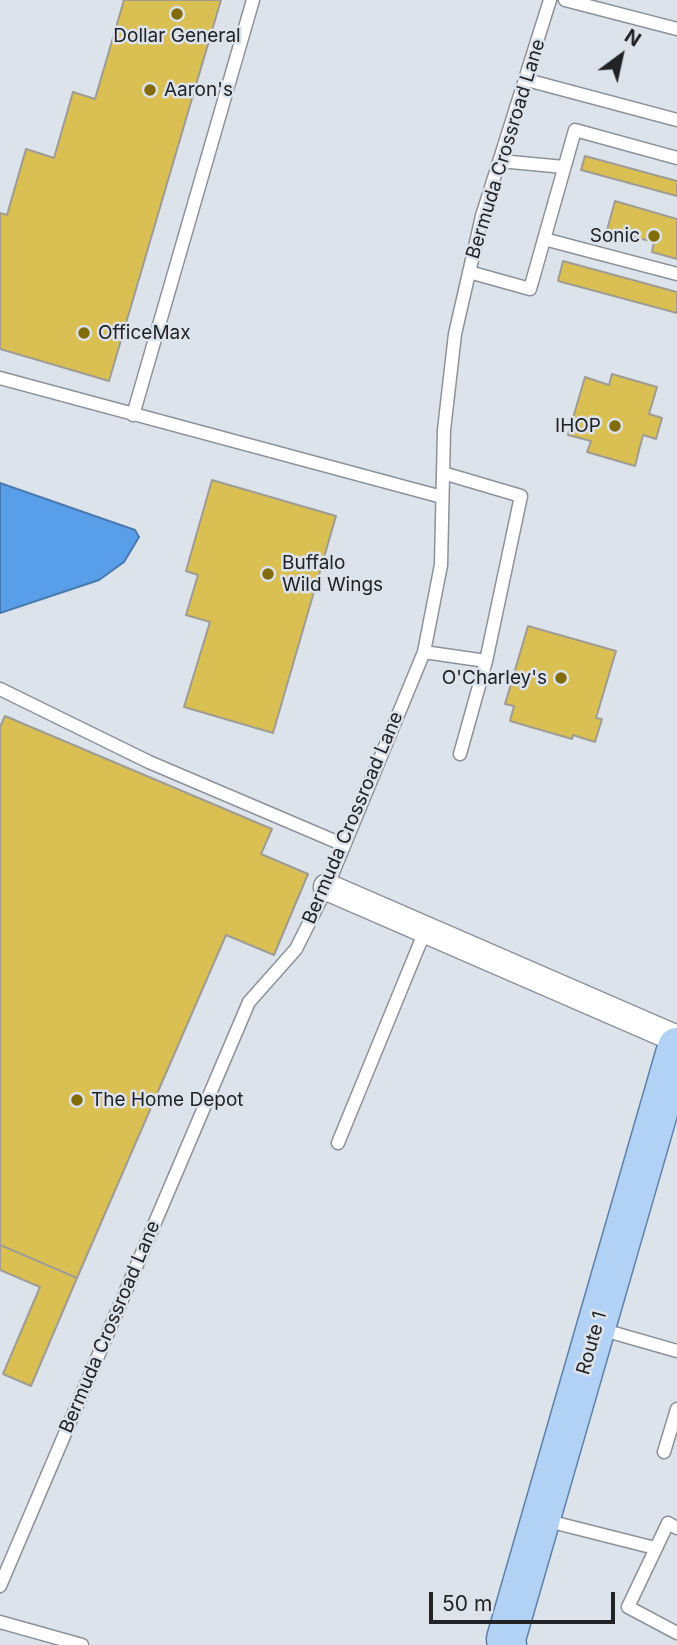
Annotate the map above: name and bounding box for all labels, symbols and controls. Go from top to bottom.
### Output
marker: Dollar General [169,6,185,22]
north arrow [586,21,656,91]
text: N [620,24,645,52]
place label: Dollar General [113,25,241,47]
street label: Bermuda Crossroad Lane [462,36,550,262]
place label: Aaron's [164,79,233,101]
marker: Aaron's [142,82,158,98]
place label: Sonic [590,225,640,247]
marker: Sonic [646,228,662,244]
place label: OfficeMax [98,322,191,344]
marker: OfficeMax [76,325,92,341]
place label: IHOP [555,415,601,437]
marker: IHOP [607,418,623,434]
place label: Buffalo Wild Wings [282,552,383,596]
marker: Buffalo Wild Wings [260,566,276,582]
place label: O'Charley's [442,667,547,689]
marker: O'Charley's [553,670,569,686]
street label: Bermuda Crossroad Lane [298,708,408,928]
place label: The Home Depot [91,1089,244,1111]
marker: The Home Depot [69,1092,85,1108]
street label: Bermuda Crossroad Lane [55,1217,165,1437]
street label: Route 1 [572,1309,612,1377]
scale bar [432,1578,618,1622]
text: 50 m [442,1591,492,1616]

